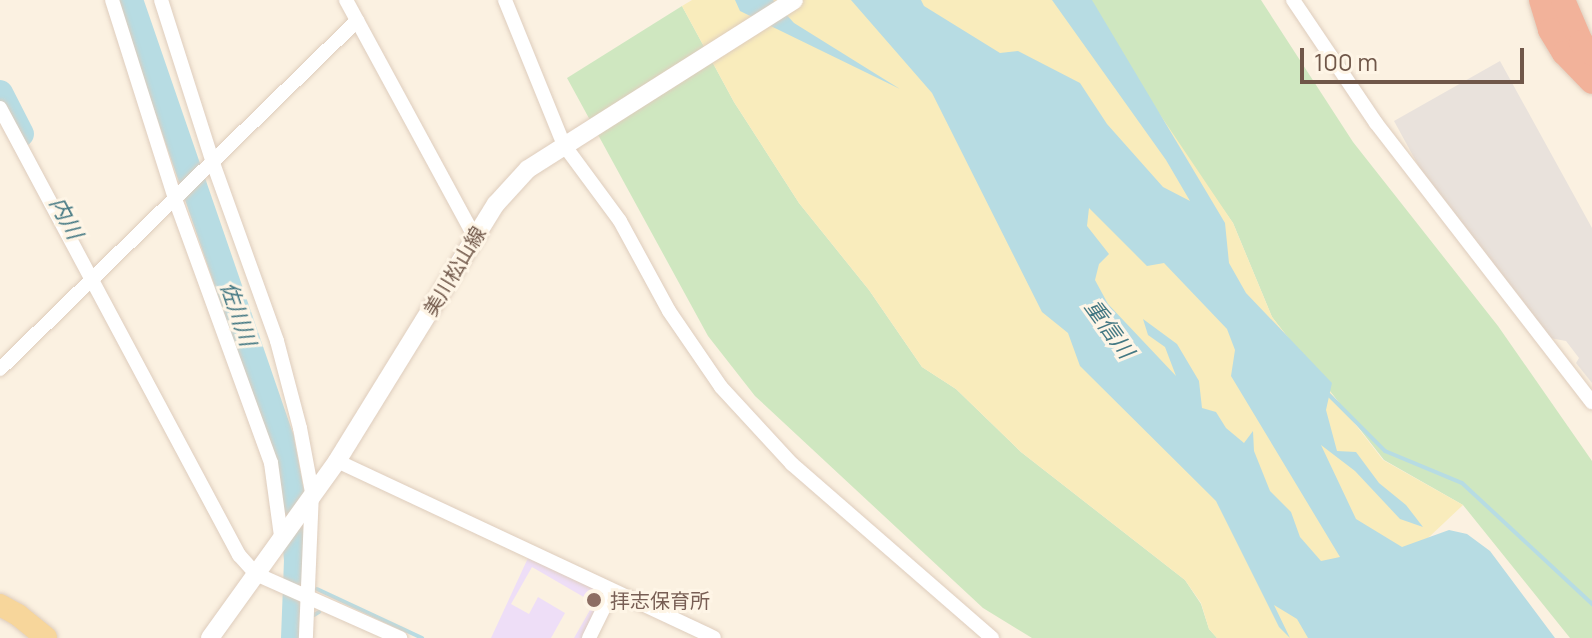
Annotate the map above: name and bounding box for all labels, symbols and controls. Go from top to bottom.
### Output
scale bar [1304,32,1528,82]
text: 100 m [1314,45,1378,78]
water label: 内川 [44,192,88,244]
street label: 美川松山線 [418,222,490,320]
water label: 佐川川 [215,279,261,349]
water label: 重信川 [1079,295,1139,363]
place label: 拝志保育所 [610,588,710,612]
marker: 拝志保育所 [585,591,603,609]

